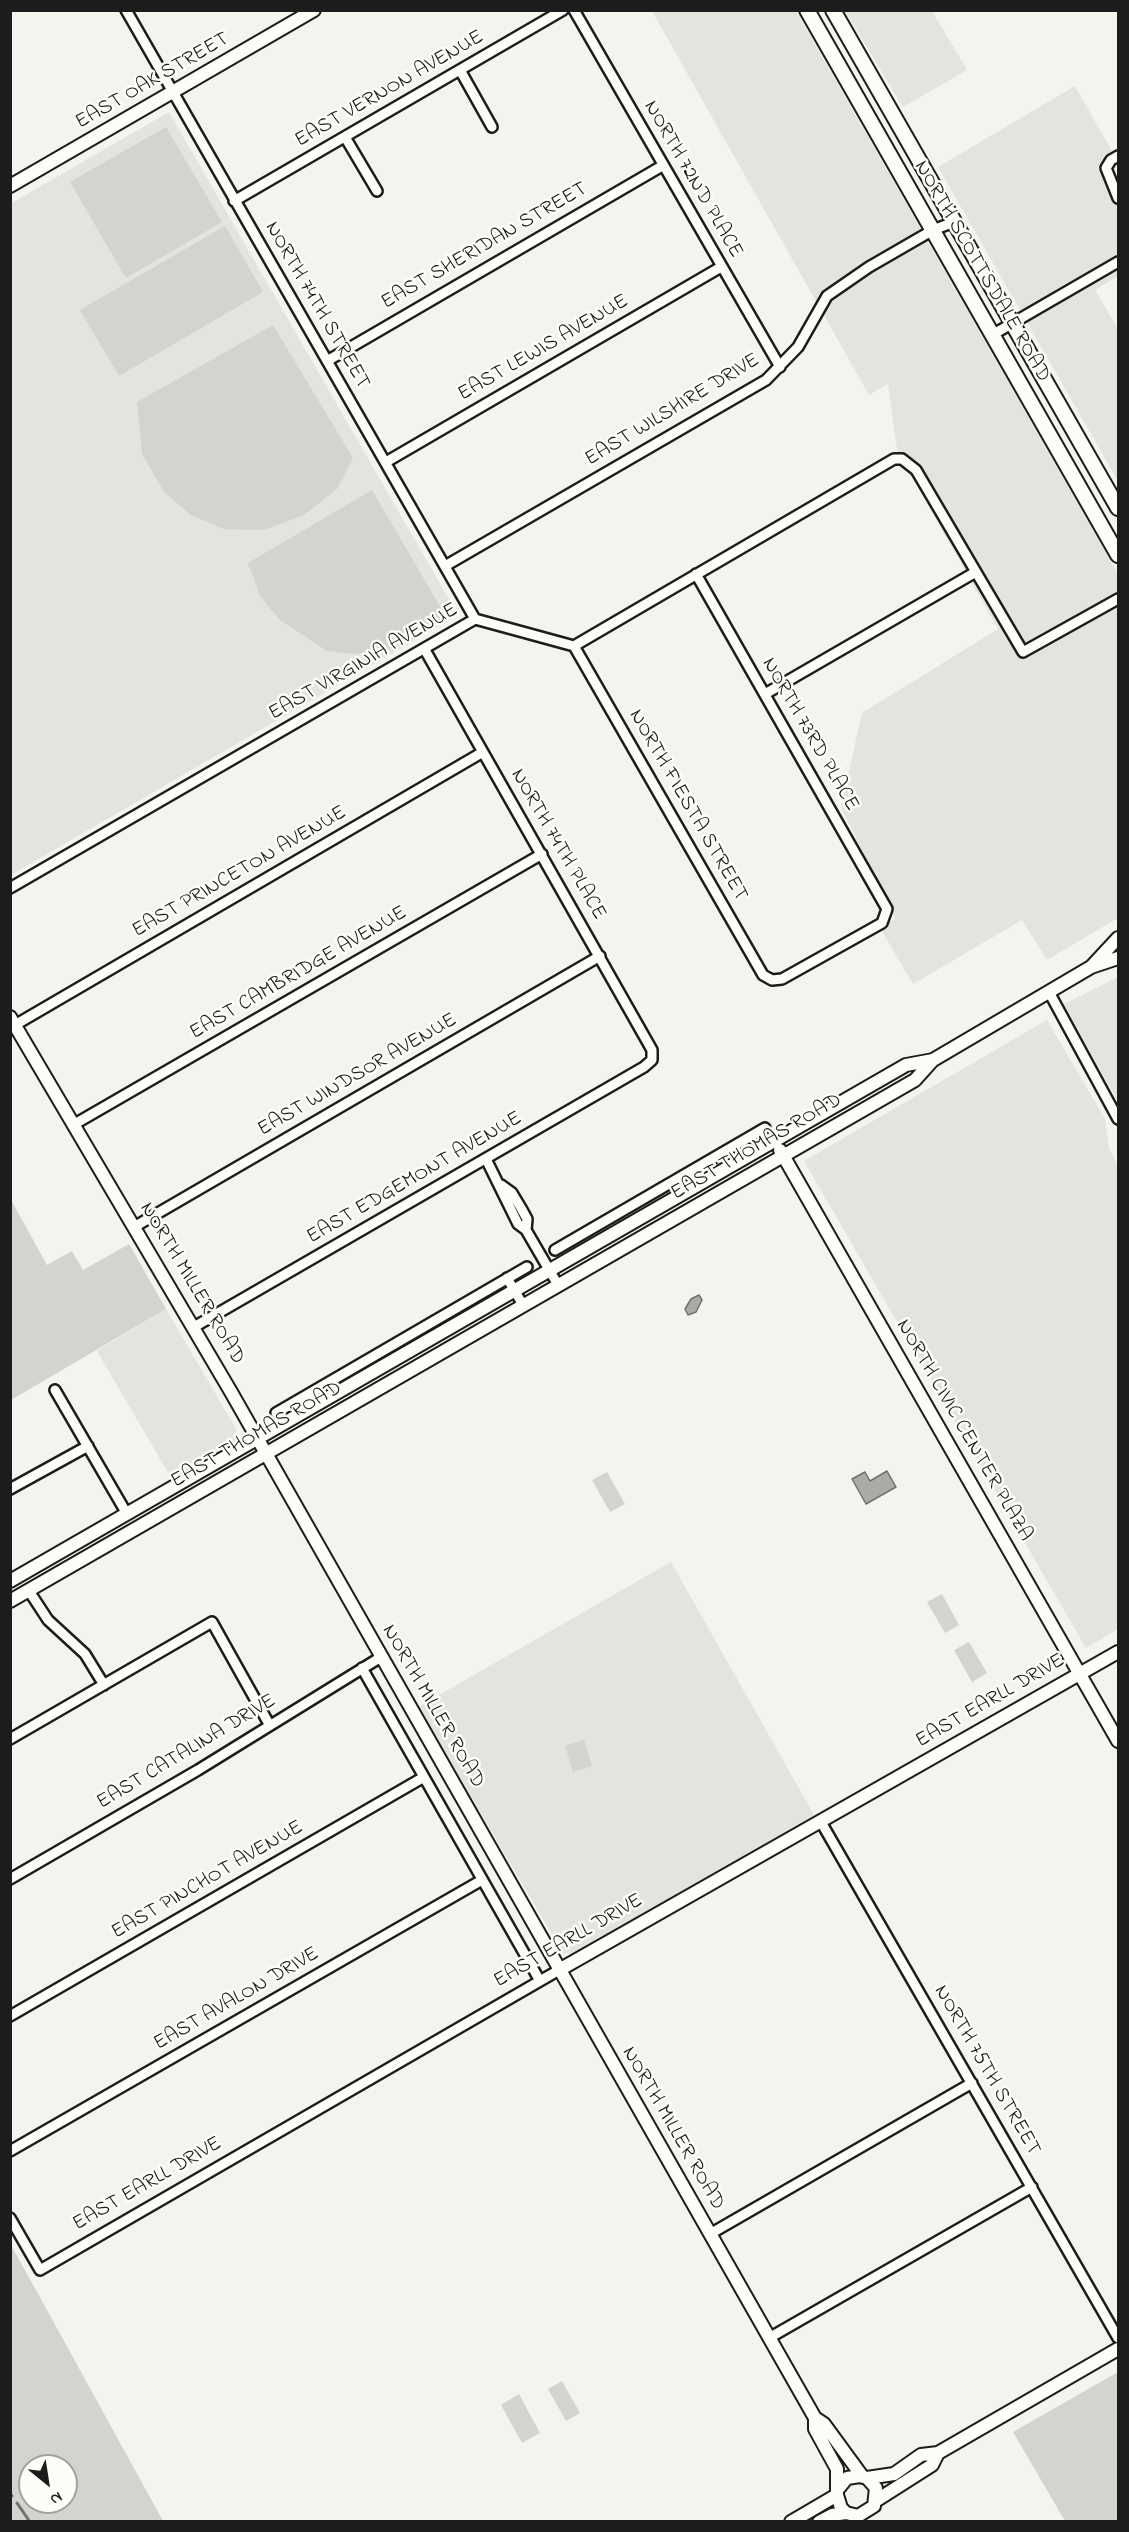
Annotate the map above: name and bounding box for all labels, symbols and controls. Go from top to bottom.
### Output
street label: EAST VERNON AVENUE [291,26,489,154]
street label: EAST OAK STREET [72,28,234,136]
street label: NORTH 72ND PLACE [637,97,747,263]
street label: NORTH SCOTTSDALE ROAD [907,157,1055,387]
street label: EAST SHERIDAN STREET [377,178,593,316]
street label: NORTH 74TH STREET [258,218,374,394]
street label: EAST LEWIS AVENUE [454,290,634,408]
street label: EAST WILSHIRE DRIVE [581,349,765,473]
street label: EAST VIRGINIA AVENUE [265,599,463,727]
street label: NORTH 73RD PLACE [755,654,863,816]
street label: NORTH FIESTA STREET [622,706,752,906]
street label: NORTH 74TH PLACE [503,765,611,925]
street label: EAST PRINCETON AVENUE [128,801,352,945]
street label: EAST CAMBRIDGE AVENUE [186,901,412,1047]
street label: EAST WINDSOR AVENUE [254,1009,462,1143]
street label: EAST THOMAS ROAD [667,1089,847,1207]
street label: EAST EDGEMONT AVENUE [303,1107,527,1251]
street label: NORTH MILLER ROAD [133,1198,249,1370]
street label: NORTH CIVIC CENTER PLAZA [889,1315,1037,1547]
street label: EAST THOMAS ROAD [167,1377,347,1495]
street label: NORTH MILLER ROAD [375,1621,489,1793]
street label: EAST EARLL DRIVE [912,1649,1070,1755]
street label: EAST CATALINA DRIVE [93,1690,281,1816]
street label: EAST PINCHOT AVENUE [108,1816,308,1946]
street label: EAST EARLL DRIVE [490,1889,648,1995]
street label: EAST AVALON DRIVE [150,1942,324,2058]
street label: NORTH 75TH STREET [927,1981,1045,2161]
street label: NORTH MILLER ROAD [615,2043,729,2215]
street label: EAST EARLL DRIVE [69,2132,227,2238]
north arrow [18,2454,78,2514]
text: N [45,2485,67,2511]

